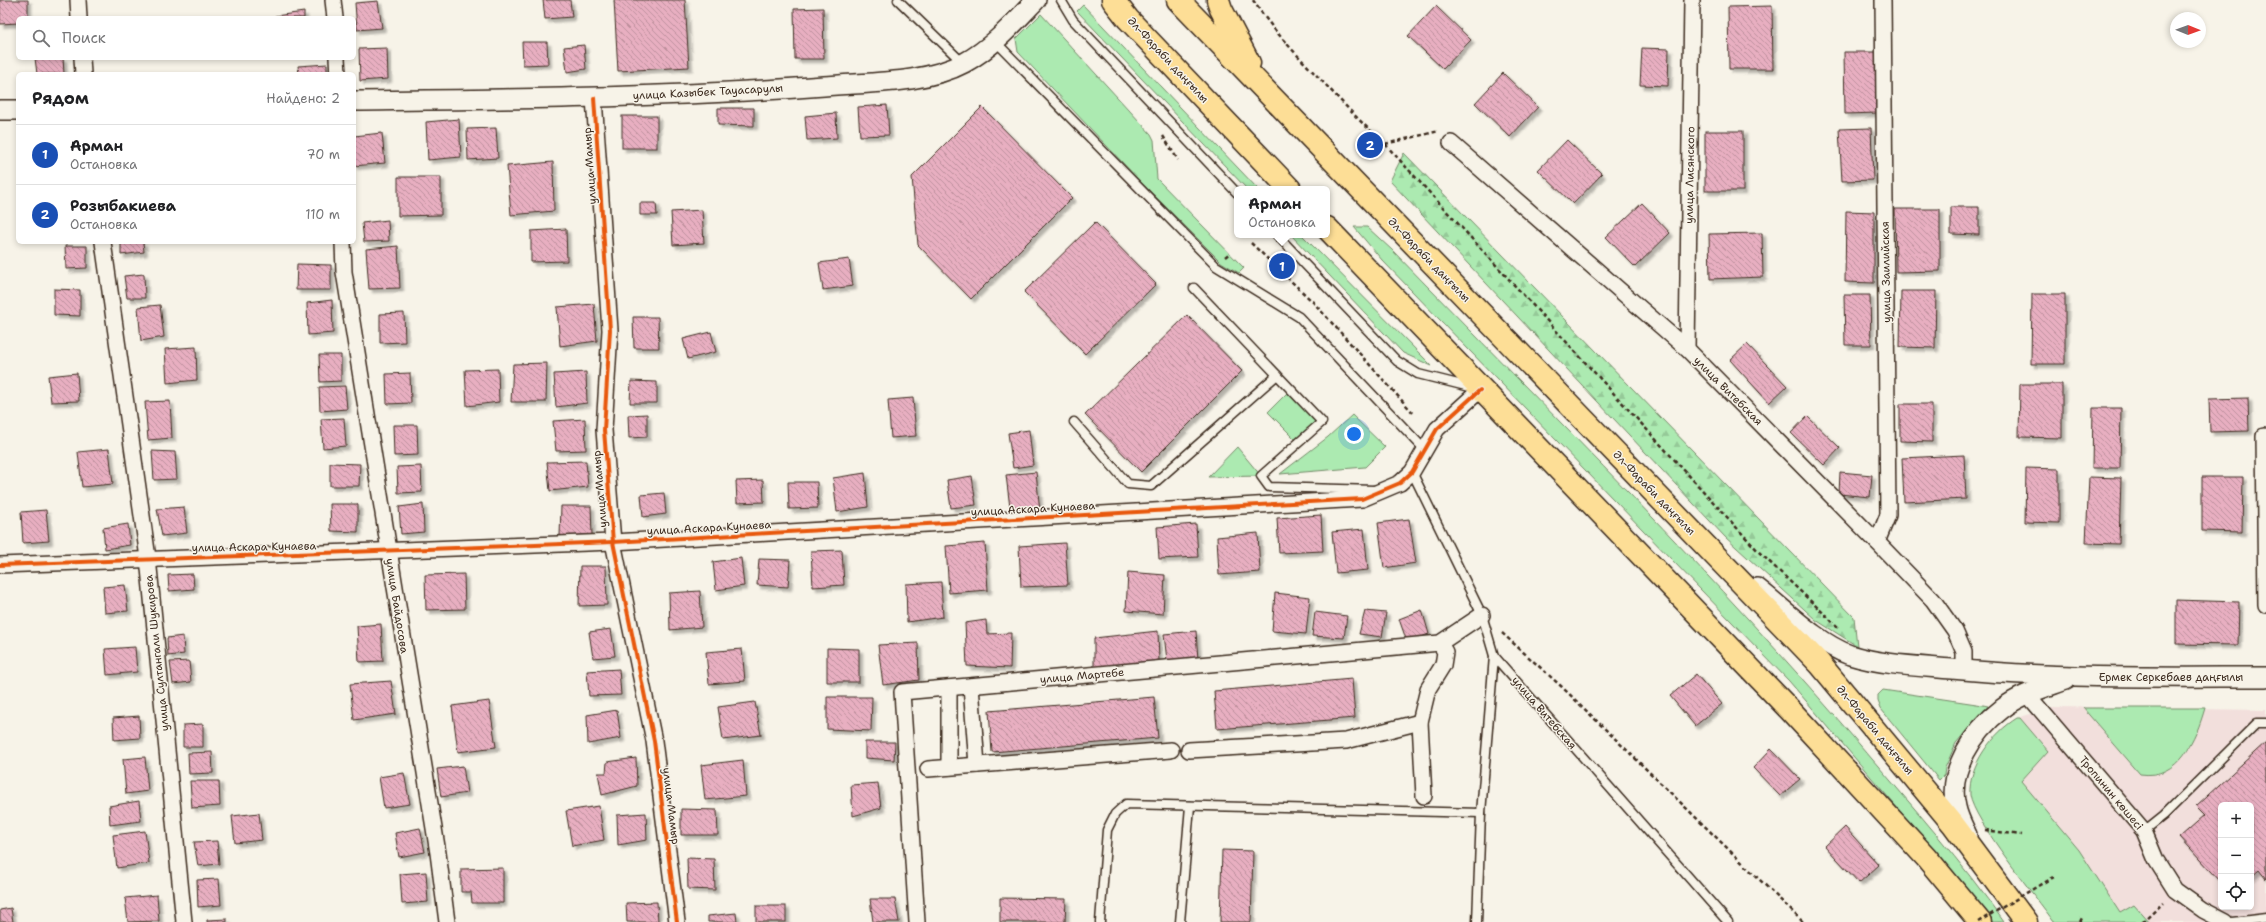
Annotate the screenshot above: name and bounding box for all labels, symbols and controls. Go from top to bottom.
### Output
north arrow [2170,12,2206,48]
street label: Әл-Фараби даңғылы [1124,14,1212,106]
search box [16,16,356,60]
icon: search [30,27,52,49]
text: Поиск [62,28,106,48]
street label: улица Казыбек Тауасарулы [632,81,784,103]
text: Рядом [32,87,89,109]
text: Найдено: 2 [266,90,340,107]
street label: улица Лисянского [1682,126,1698,224]
street label: улица Мамыр [580,127,600,205]
pin: 2 [1357,130,1383,160]
text: Арман [70,136,123,156]
text: 1 [42,146,48,163]
text: 70 m [306,146,340,163]
text: Остановка [70,156,137,173]
popup [1234,186,1330,238]
text: Арман [1248,194,1302,214]
text: Розыбакиева [70,196,176,216]
text: 2 [40,206,50,223]
text: 110 m [305,206,340,223]
text: Остановка [1248,214,1316,231]
street label: Әл-Фараби даңғылы [1385,214,1473,306]
text: Остановка [70,216,137,233]
street label: улица Заилийская [1878,221,1894,323]
pin: 1 [1269,251,1295,281]
street label: улица Витебская [1690,353,1766,429]
your location [1344,424,1364,444]
street label: Әл-Фараби даңғылы [1610,447,1698,539]
street label: улица Мамыр [589,450,611,528]
street label: улица Аскара Кунаева [970,498,1096,520]
street label: улица Аскара Кунаева [646,517,772,539]
street label: улица Аскара Кунаева [192,538,317,556]
street label: улица Байдосова [382,557,412,655]
street label: улица Султангали Шукирова [141,574,173,732]
street label: улица Мартебе [1039,665,1125,687]
street label: Ермек Серкебаев даңғылы [2099,670,2243,685]
street label: улица Витебская [1508,673,1580,753]
street label: Әл-Фараби даңғылы [1833,682,1917,778]
street label: Тропинин көшесі [2076,753,2146,833]
street label: улица Мамыр [659,767,683,845]
map controls [2218,802,2254,910]
button: + [2218,802,2254,838]
button: − [2218,838,2254,874]
button: locate [2218,874,2254,910]

